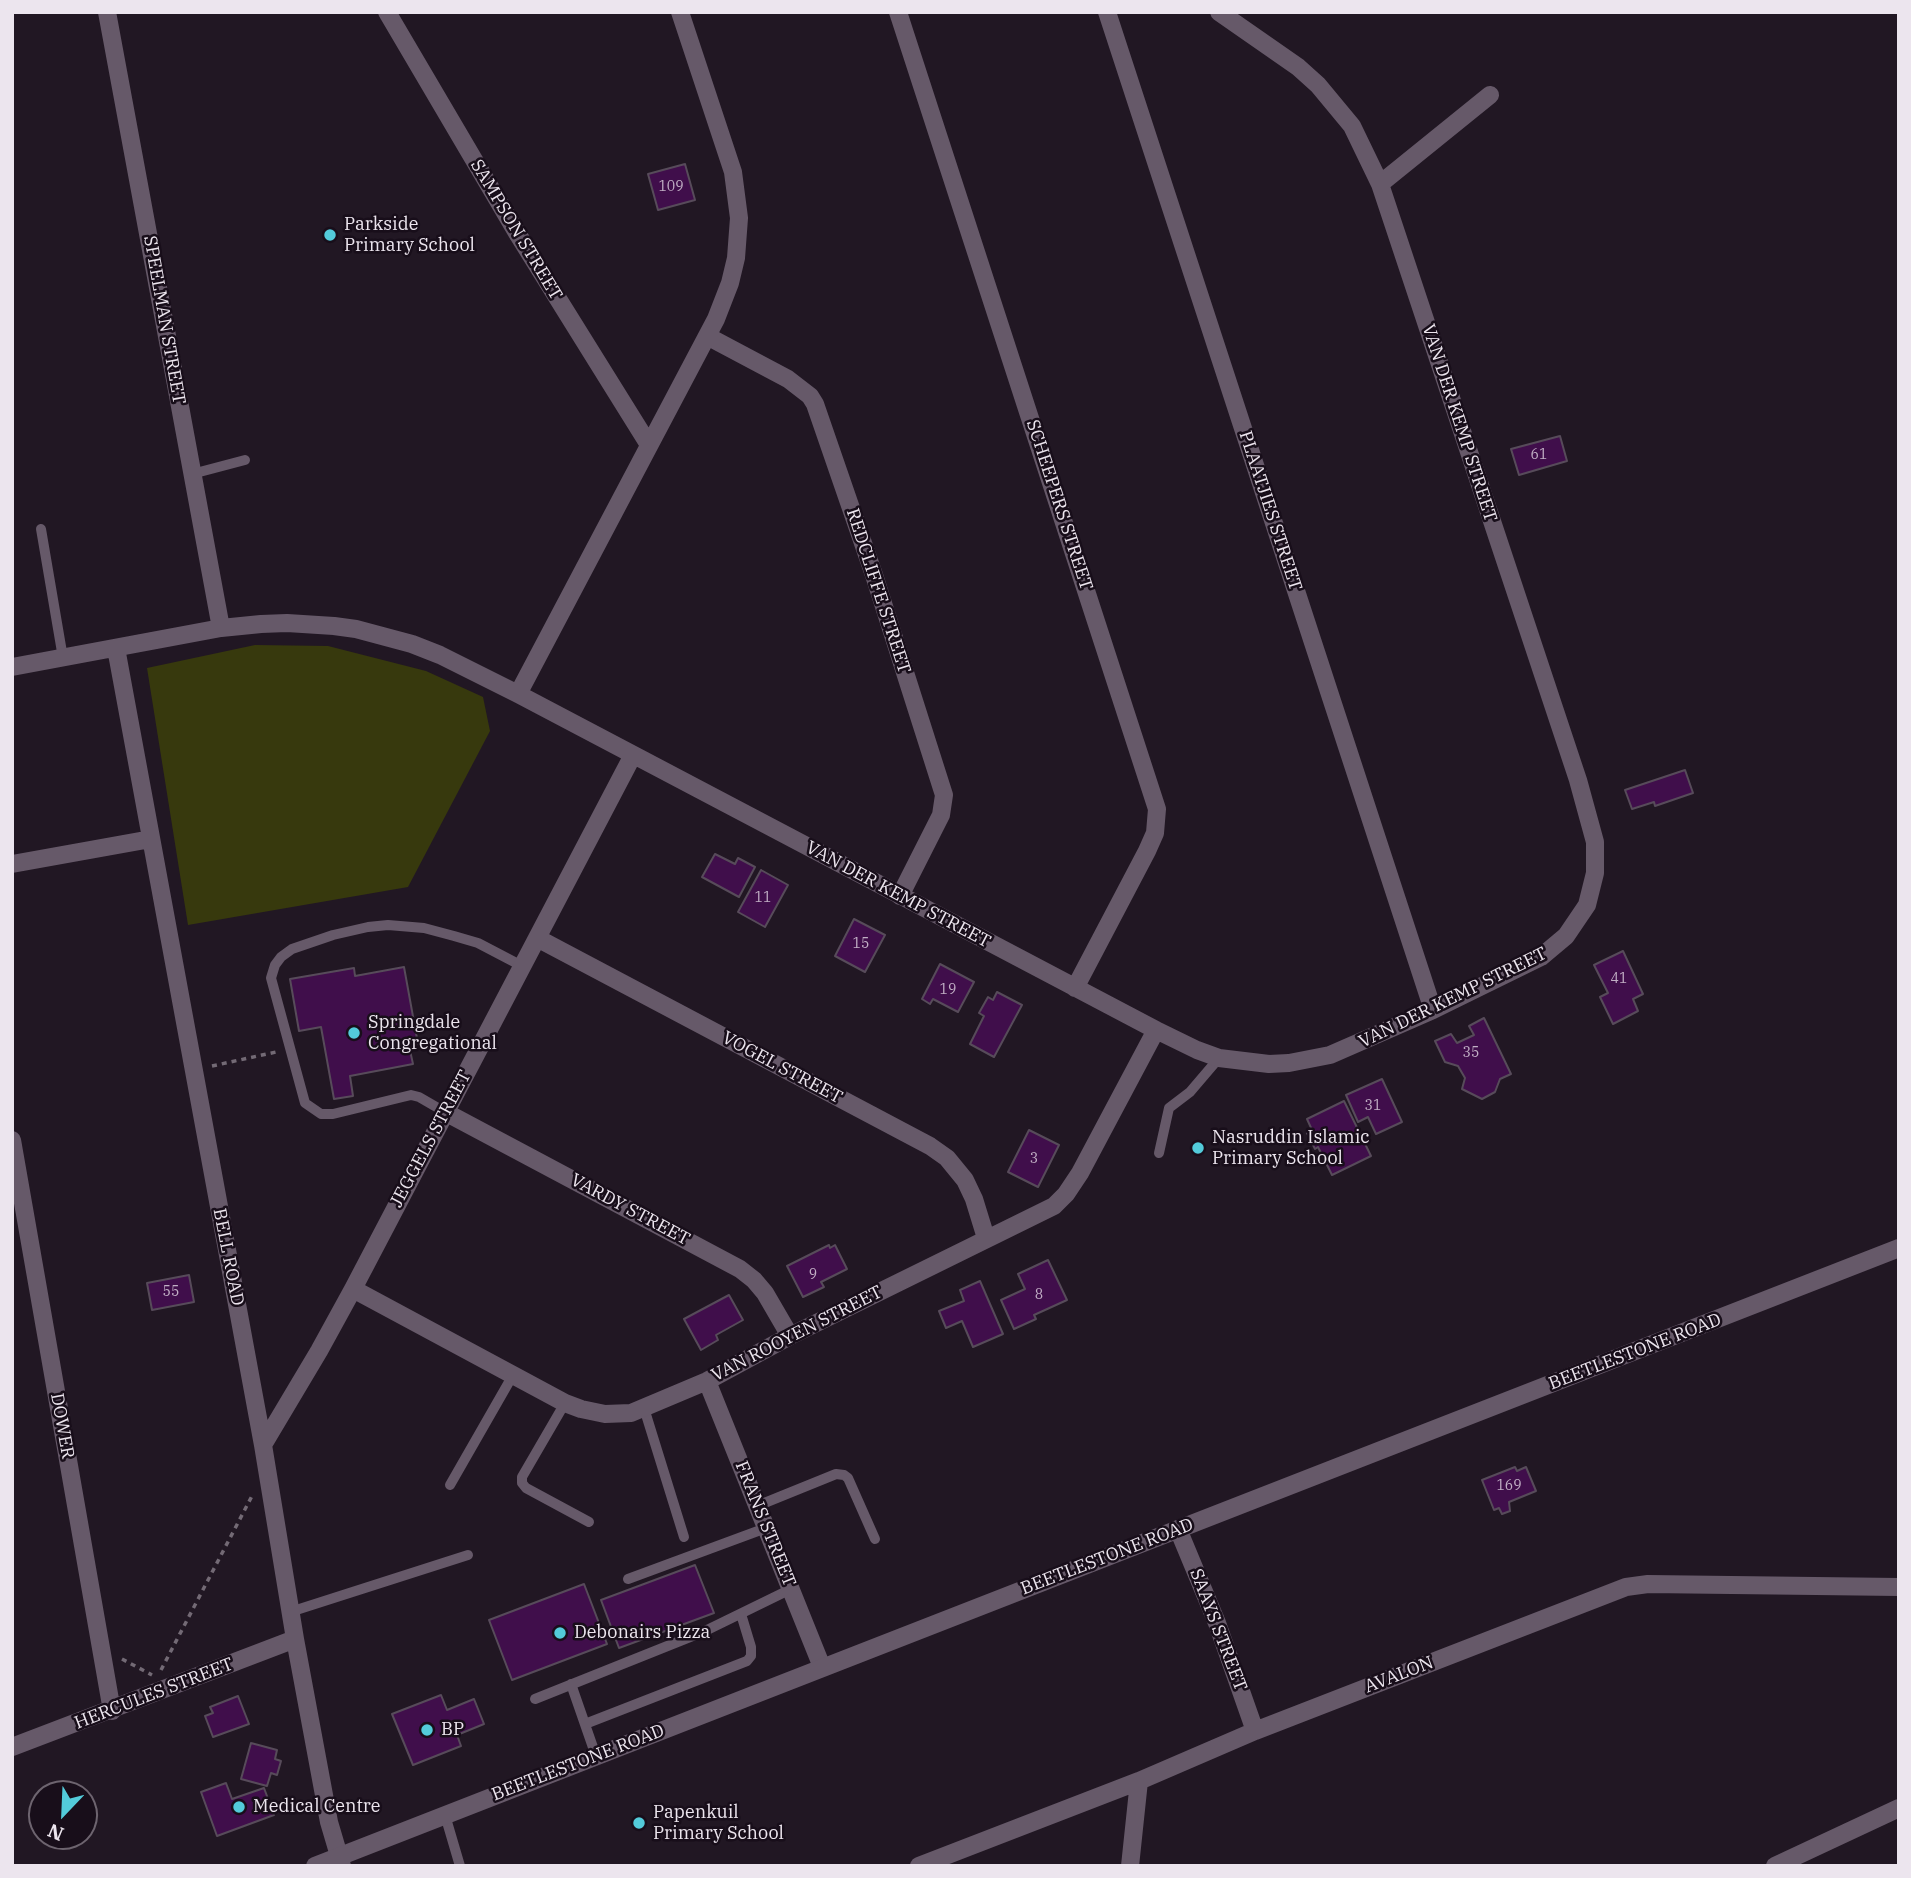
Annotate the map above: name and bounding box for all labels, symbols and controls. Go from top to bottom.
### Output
street label: SAMPSON STREET [465,156,567,304]
house number: 109 [658,179,684,195]
place label: Parkside Primary School [344,214,475,256]
marker: Parkside Primary School [322,227,338,243]
street label: SPEELMAN STREET [139,234,189,406]
street label: VAN DER KEMP STREET [1417,321,1501,525]
street label: SCHEEPERS STREET [1021,417,1097,593]
street label: PLAATJIES STREET [1234,428,1306,594]
house number: 61 [1531,447,1547,463]
street label: REDCLIFFE STREET [841,506,915,676]
street label: VAN DER KEMP STREET [802,837,994,953]
house number: 11 [755,890,771,906]
house number: 15 [853,936,869,952]
street label: VAN DER KEMP STREET [1355,943,1551,1053]
house number: 41 [1611,971,1627,987]
house number: 19 [940,982,956,998]
place label: Springdale Congregational [368,1012,497,1054]
marker: Springdale Congregational [346,1025,362,1041]
street label: VOGEL STREET [718,1027,846,1109]
house number: 35 [1463,1045,1479,1061]
street label: JEGGELS STREET [386,1067,476,1211]
house number: 31 [1365,1098,1381,1114]
place label: Nasruddin Islamic Primary School [1212,1127,1370,1170]
marker: Nasruddin Islamic Primary School [1190,1140,1206,1156]
house number: 3 [1030,1151,1038,1167]
street label: VARDY STREET [567,1169,693,1251]
street label: BELL ROAD [208,1207,248,1307]
house number: 9 [809,1267,817,1283]
street label: VAN ROOYEN STREET [708,1281,886,1387]
house number: 55 [163,1284,179,1300]
house number: 8 [1035,1287,1043,1303]
street label: BEETLESTONE ROAD [1546,1309,1724,1395]
street label: DOWER [46,1391,78,1461]
street label: FRANS STREET [730,1458,800,1590]
house number: 169 [1496,1478,1522,1494]
street label: BEETLESTONE ROAD [1018,1514,1196,1600]
street label: SAAYS STREET [1185,1566,1251,1694]
place label: Debonairs Pizza [574,1622,710,1644]
marker: Debonairs Pizza [552,1625,568,1641]
street label: AVALON [1361,1652,1437,1698]
street label: HERCULES STREET [71,1654,237,1734]
place label: BP [441,1719,464,1741]
street label: BEETLESTONE ROAD [489,1720,667,1806]
marker: BP [419,1722,435,1738]
north arrow [28,1780,98,1850]
place label: Medical Centre [253,1796,380,1818]
marker: Medical Centre [231,1799,247,1815]
place label: Papenkuil Primary School [653,1802,784,1844]
marker: Papenkuil Primary School [631,1815,647,1831]
text: N [44,1819,67,1846]

